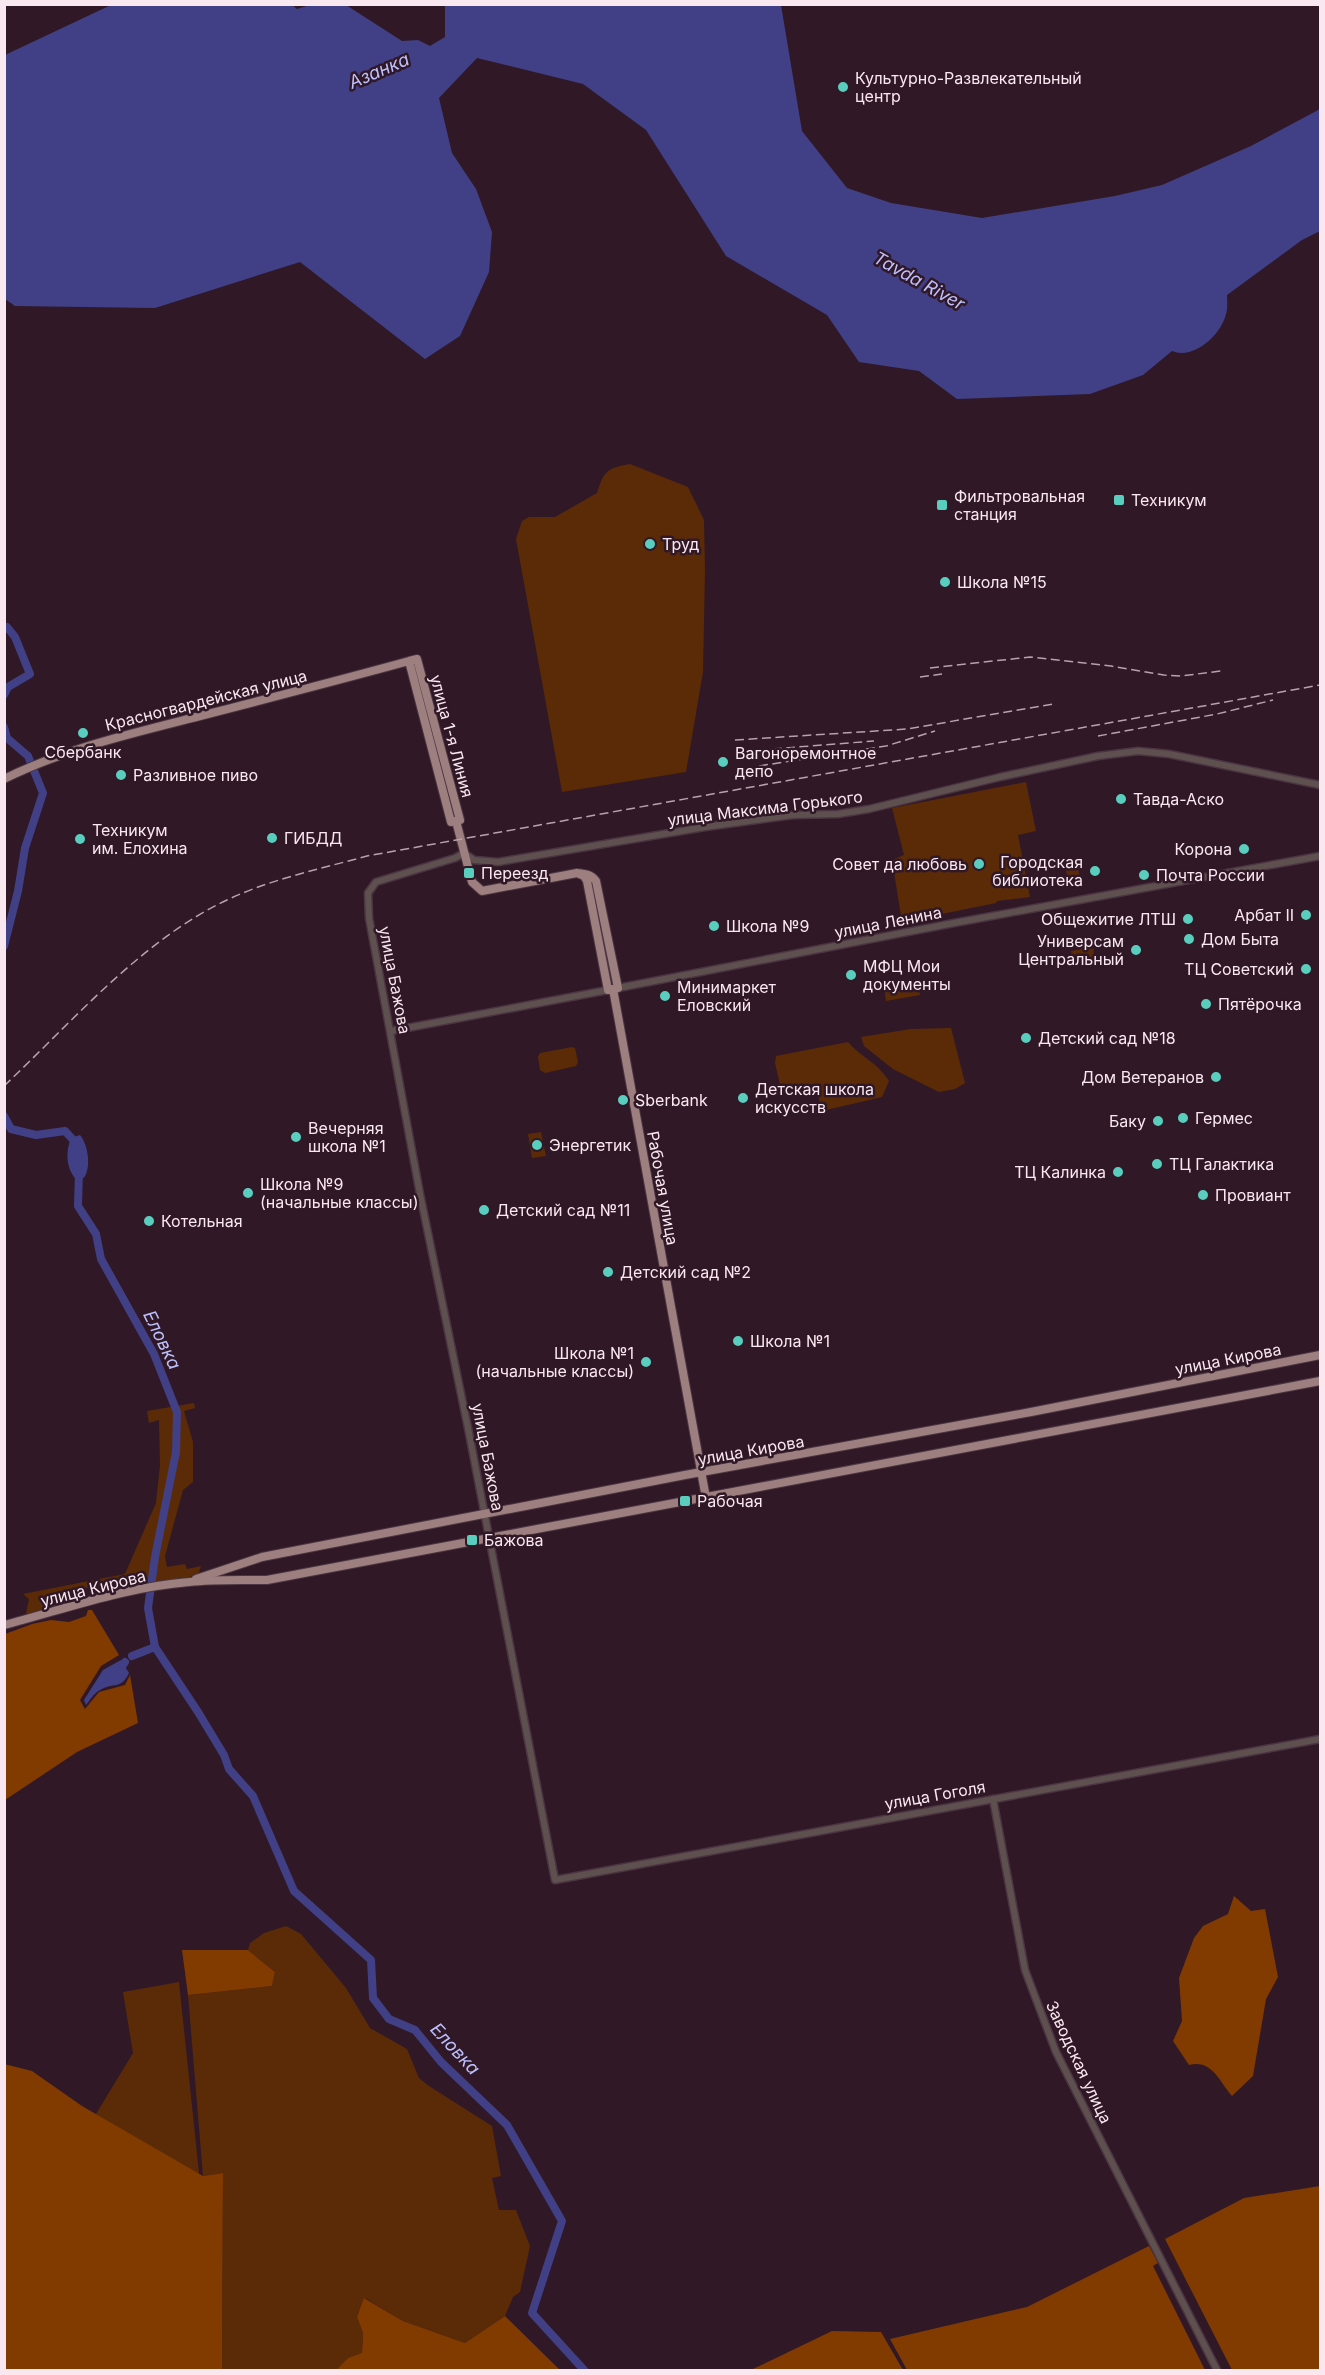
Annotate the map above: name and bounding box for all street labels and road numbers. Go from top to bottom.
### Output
street label: Красногвардейская улица [103,665,309,735]
street label: улица 1-я Линия [426,672,478,800]
street label: улица Максима Горького [666,786,864,830]
street label: улица Ленина [833,902,943,942]
street label: улица Бажова [375,924,415,1036]
street label: Рабочая улица [643,1129,683,1247]
street label: улица Кирова [1173,1339,1283,1379]
street label: улица Бажова [468,1401,508,1513]
street label: улица Кирова [696,1431,806,1469]
street label: улица Кирова [38,1565,148,1611]
street label: улица Гоголя [883,1776,987,1814]
street label: Заводская улица [1042,1997,1116,2127]

